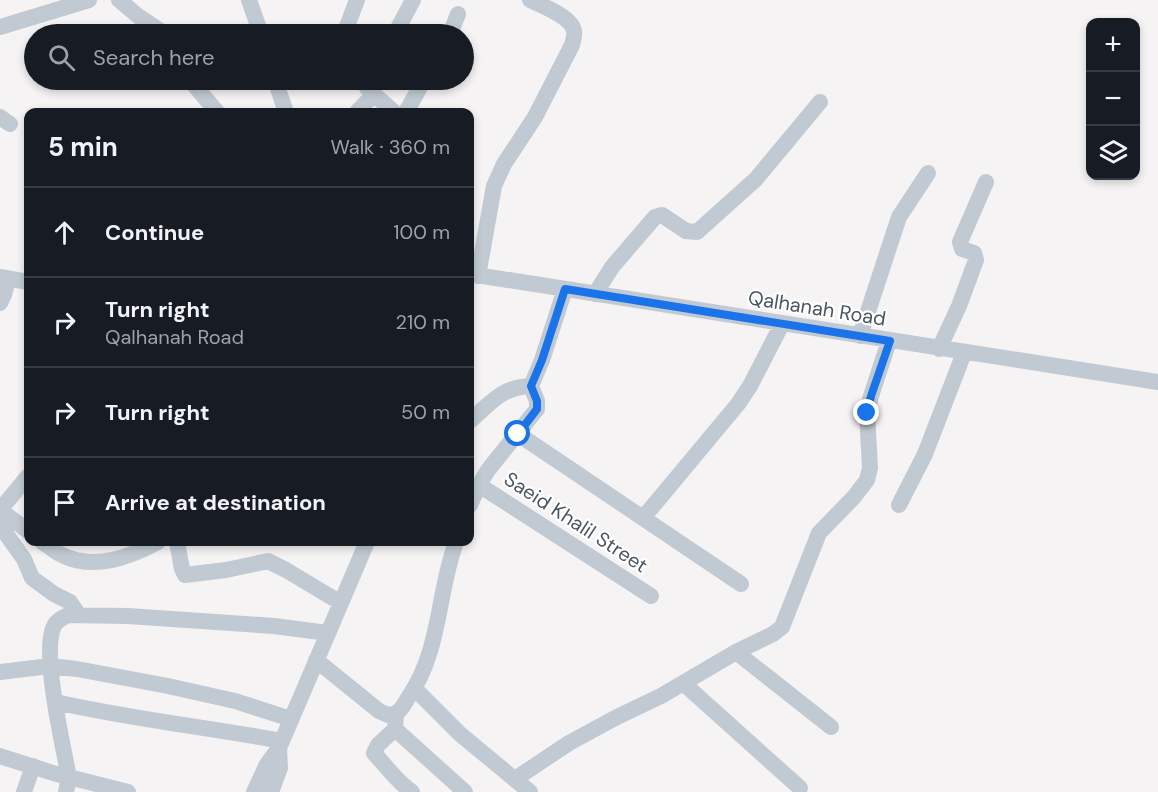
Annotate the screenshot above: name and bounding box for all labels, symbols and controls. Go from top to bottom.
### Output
map controls [1086,18,1140,180]
button: + [1086,18,1140,72]
search box [24,24,474,90]
icon: search [45,41,78,74]
text: Search here [93,43,214,72]
button: − [1086,72,1140,126]
button: layers [1086,126,1140,180]
text: 5 min [48,130,118,164]
text: Walk · 360 m [330,134,450,160]
icon: ahead [48,216,81,249]
text: Continue [105,218,204,247]
text: 100 m [393,219,450,245]
street label: Qalhanah Road [746,284,888,332]
text: Turn right [105,295,210,324]
icon: right [48,306,81,339]
text: 210 m [395,309,450,335]
text: Qalhanah Road [105,324,244,350]
icon: right [48,396,81,429]
text: Turn right [105,398,210,427]
text: 50 m [401,399,450,425]
route end [853,399,879,425]
route start [504,420,530,446]
street label: Saeid Khalil Street [499,466,653,578]
icon: arrive [48,486,81,519]
text: Arrive at destination [105,488,326,517]

